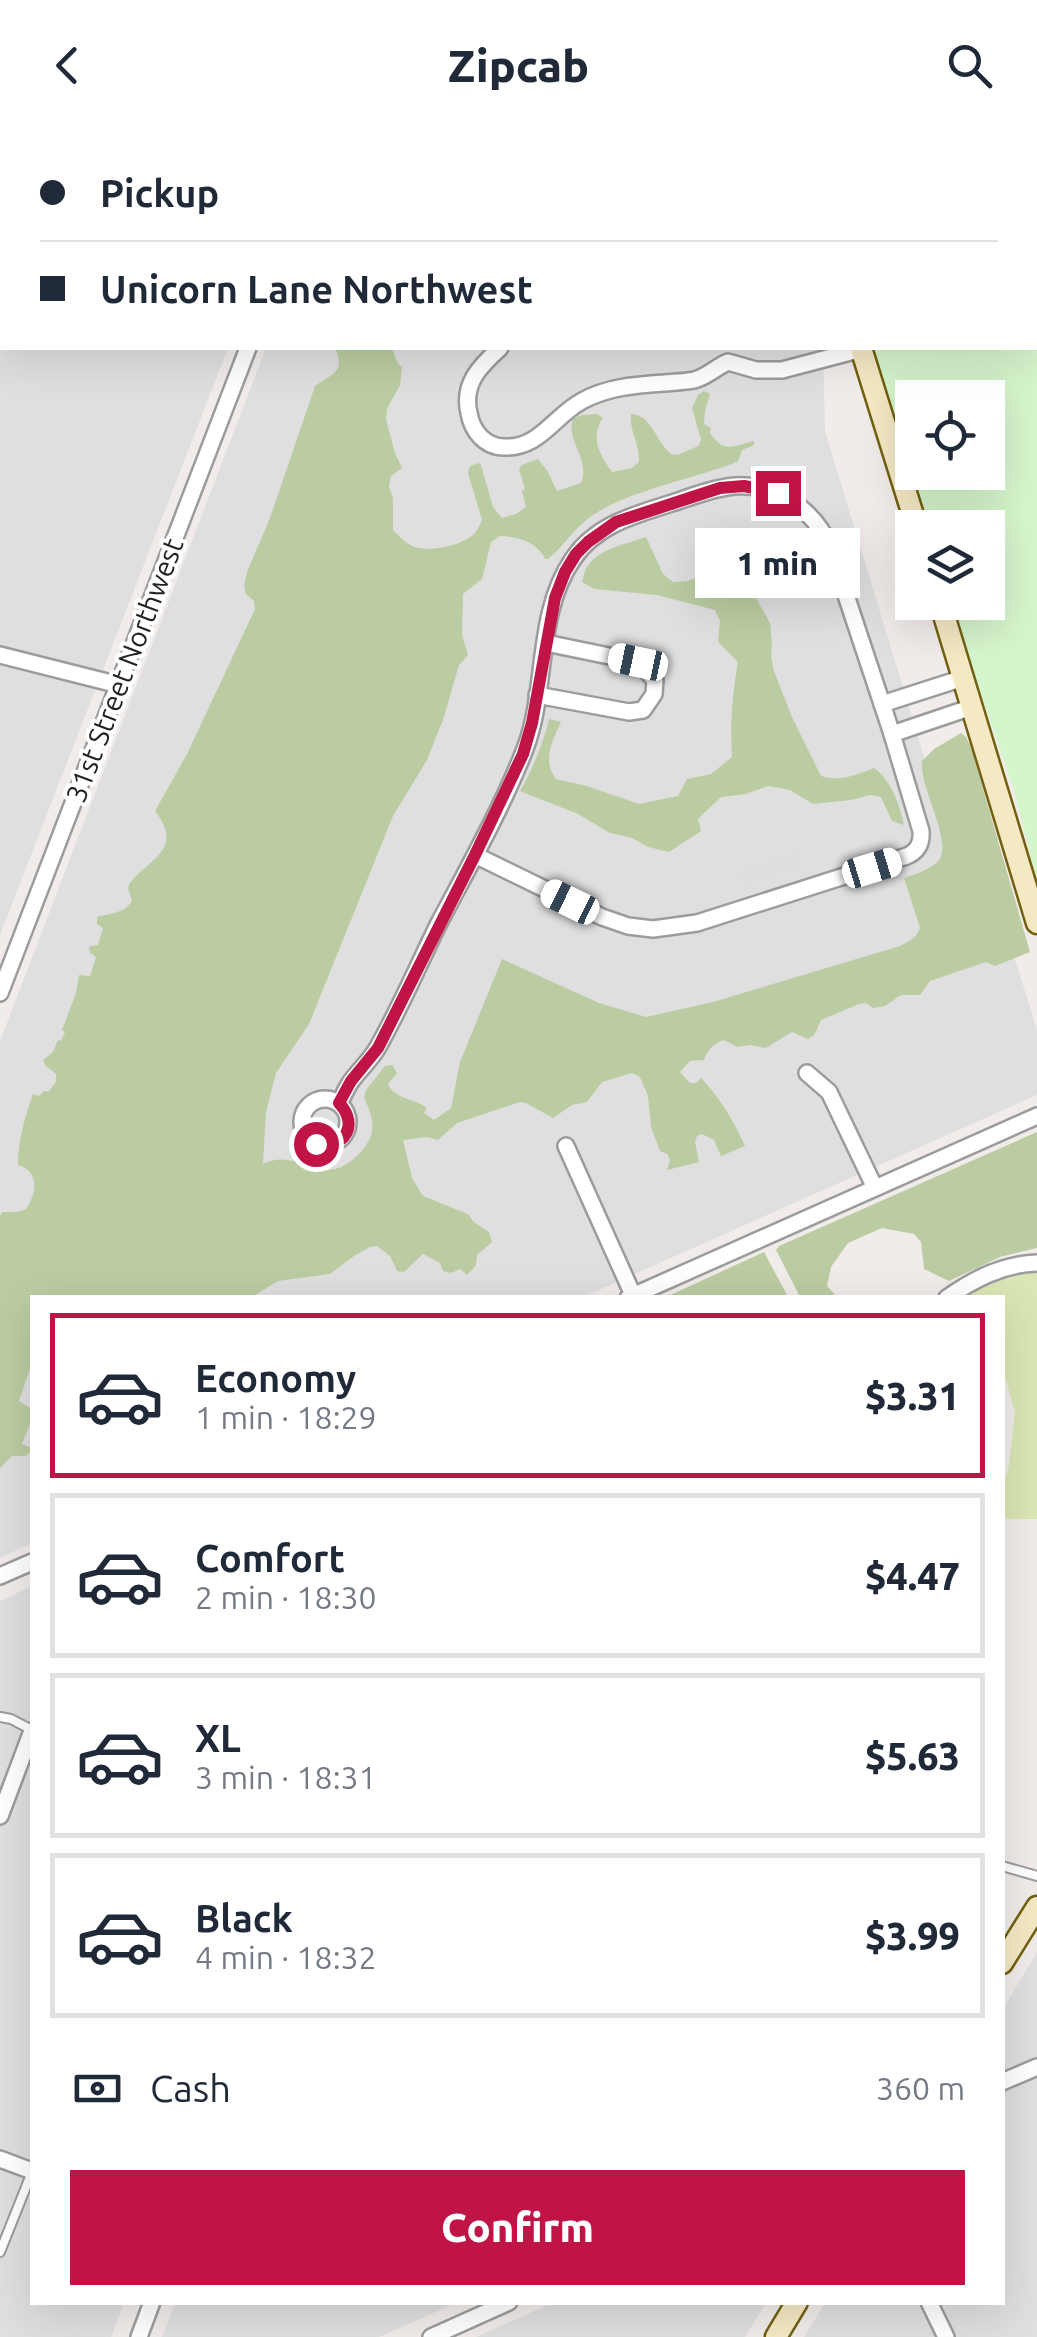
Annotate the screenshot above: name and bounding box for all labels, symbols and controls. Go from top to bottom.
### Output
icon: back [40,38,95,93]
icon: search [942,38,997,93]
text: Zipcab [448,40,589,91]
text: Pickup [100,172,219,214]
text: Unicorn Lane Northwest [100,268,533,310]
map controls [895,380,1005,620]
button: locate [895,380,1005,490]
route end [756,471,801,516]
button: layers [895,510,1005,620]
callout: 1 min [696,528,860,598]
street label: 31st Street Northwest [59,534,189,806]
text: 1 min [737,545,818,581]
car [606,641,670,683]
car [839,845,905,891]
car [536,875,604,929]
route start [294,1122,339,1167]
icon: car [75,1351,165,1441]
text: Economy [195,1357,356,1399]
text: $3.31 [865,1375,960,1417]
text: 1 min · 18:29 [195,1399,377,1435]
icon: car [75,1531,165,1621]
text: Comfort [195,1537,345,1579]
text: $4.47 [865,1555,960,1597]
text: 2 min · 18:30 [195,1579,377,1615]
icon: car [75,1711,165,1801]
text: XL [195,1717,241,1759]
text: $5.63 [865,1735,960,1777]
text: 3 min · 18:31 [195,1759,377,1795]
icon: car [75,1891,165,1981]
text: Black [195,1897,293,1939]
text: $3.99 [865,1915,960,1957]
text: 4 min · 18:32 [195,1939,377,1975]
icon: cash [70,2061,125,2116]
text: Cash [150,2067,231,2109]
text: 360 m [876,2070,965,2106]
button: Confirm [70,2170,965,2285]

